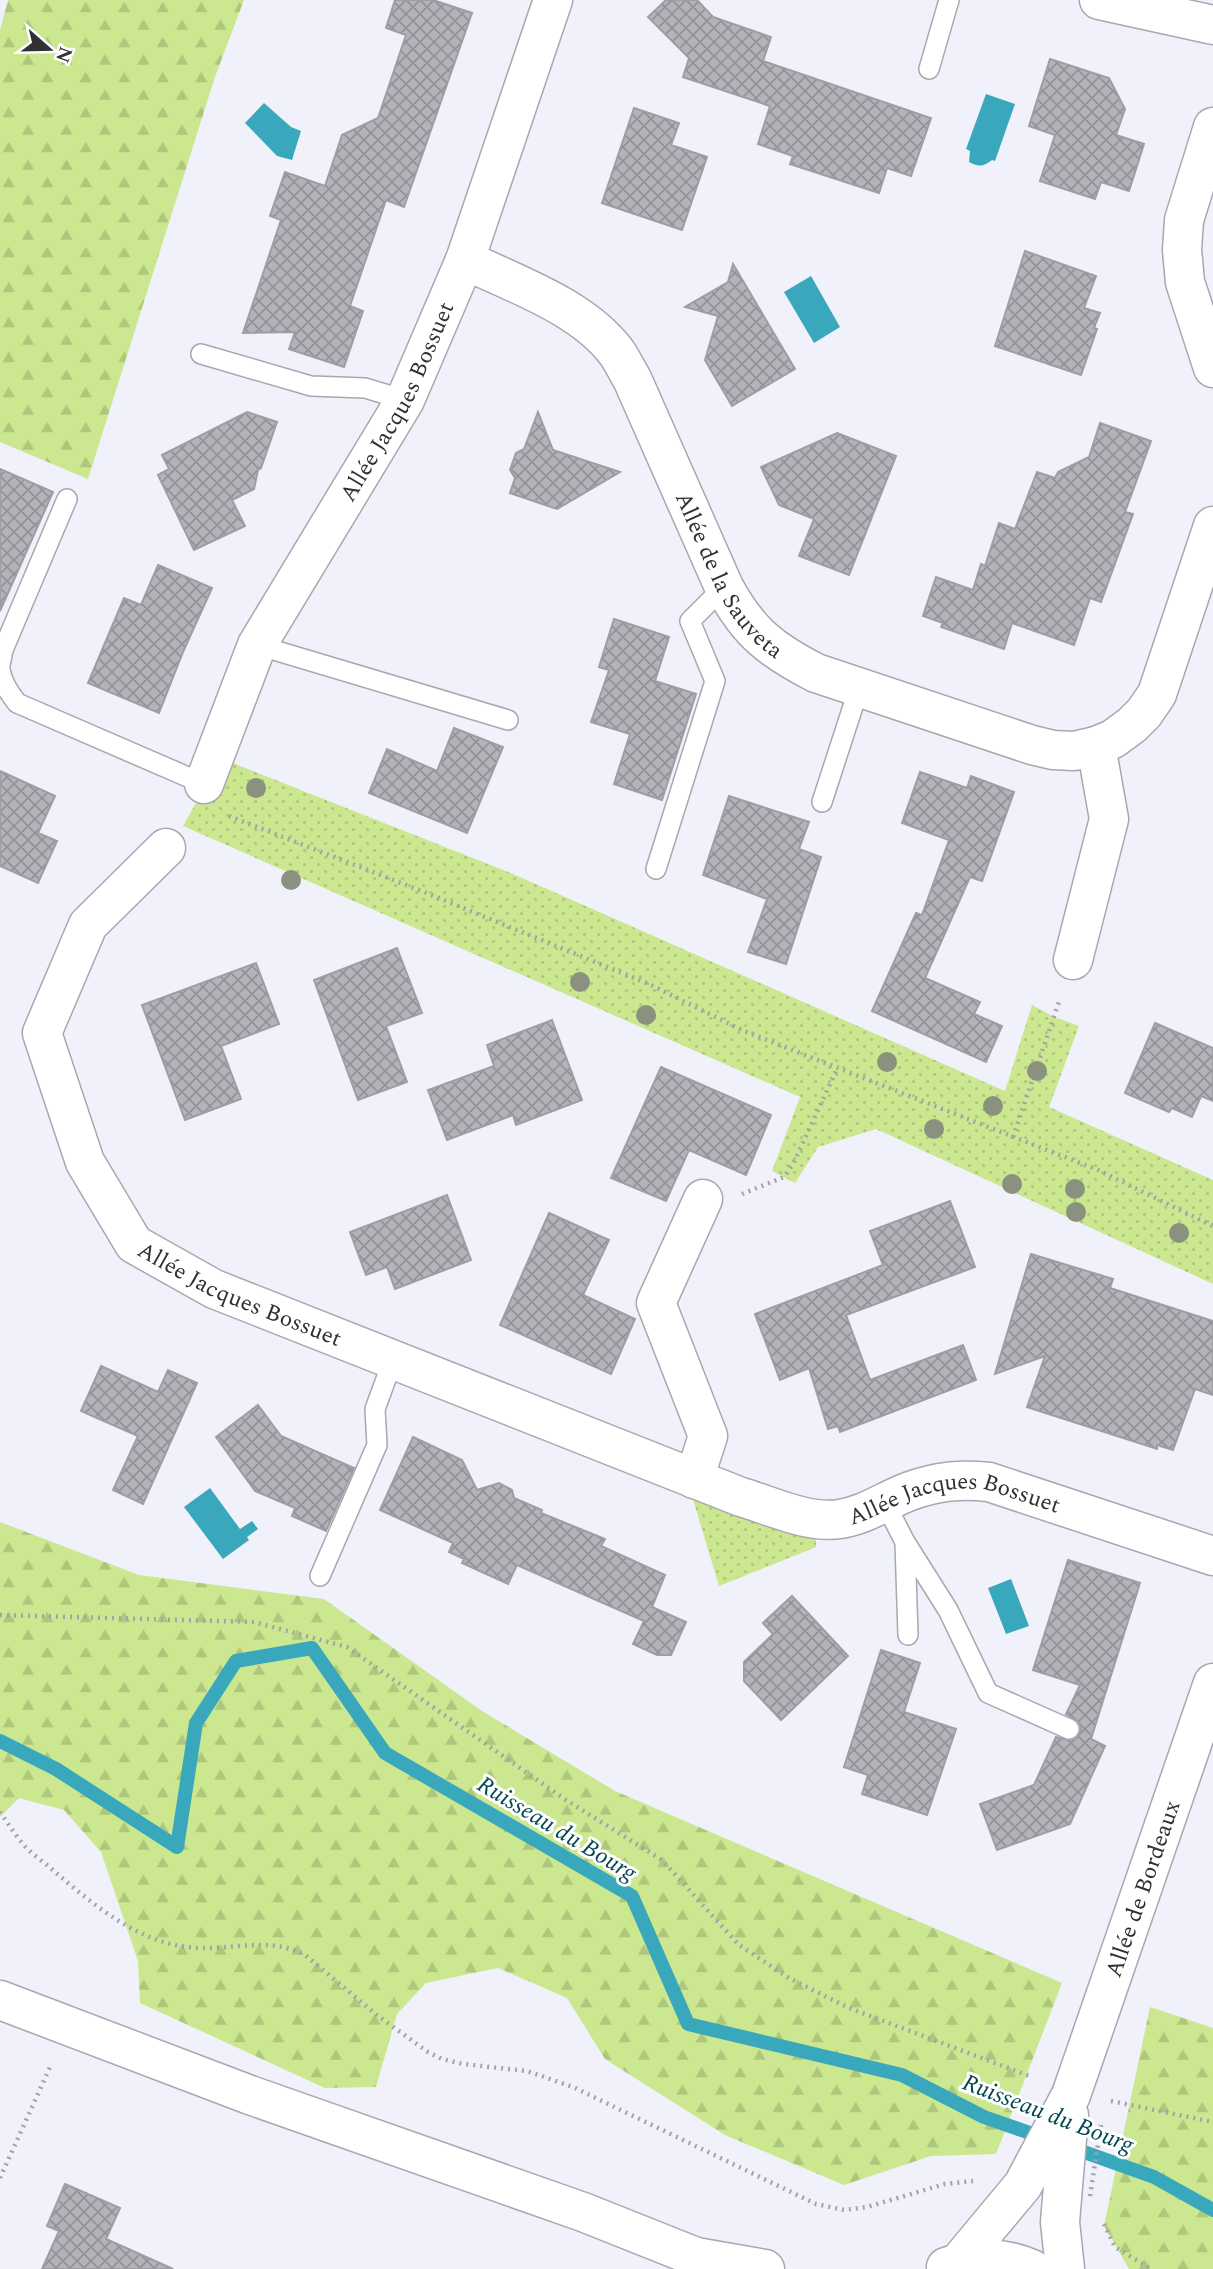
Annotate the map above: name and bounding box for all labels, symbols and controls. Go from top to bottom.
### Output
north arrow [14,14,84,84]
text: N [47,42,80,67]
street label: Allée Jacques Bossuet [331,297,464,509]
street label: Allée de la Sauveta [665,487,790,668]
street label: Allée Jacques Bossuet [131,1233,347,1357]
street label: Allée Jacques Bossuet [844,1465,1065,1535]
water label: Ruisseau du Bourg [470,1767,644,1891]
street label: Allée de Bordeaux [1097,1796,1190,1982]
water label: Ruisseau du Bourg [957,2065,1140,2164]

